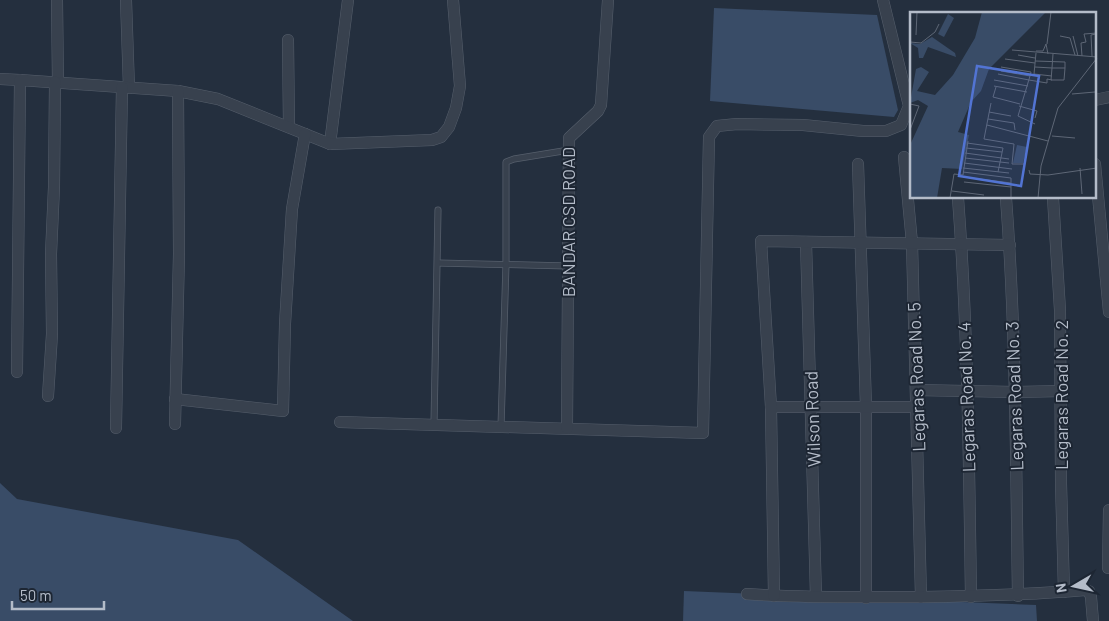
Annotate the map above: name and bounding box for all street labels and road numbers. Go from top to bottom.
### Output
street label: BANDAR CSD ROAD [557,147,579,297]
street label: Legaras Road No. 5 [902,302,930,452]
street label: Legaras Road No. 2 [1050,320,1072,470]
street label: Legaras Road No. 4 [952,321,980,473]
street label: Legaras Road No. 3 [1000,321,1028,471]
street label: Wilson Road [799,371,825,467]

